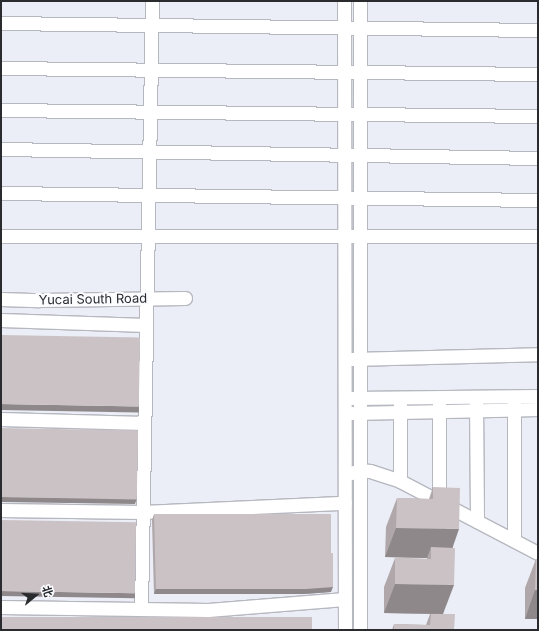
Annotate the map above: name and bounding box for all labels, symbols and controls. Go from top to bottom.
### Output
street label: Yucai South Road [39,290,147,308]
north arrow [16,575,56,615]
text: 北 [39,584,56,599]

